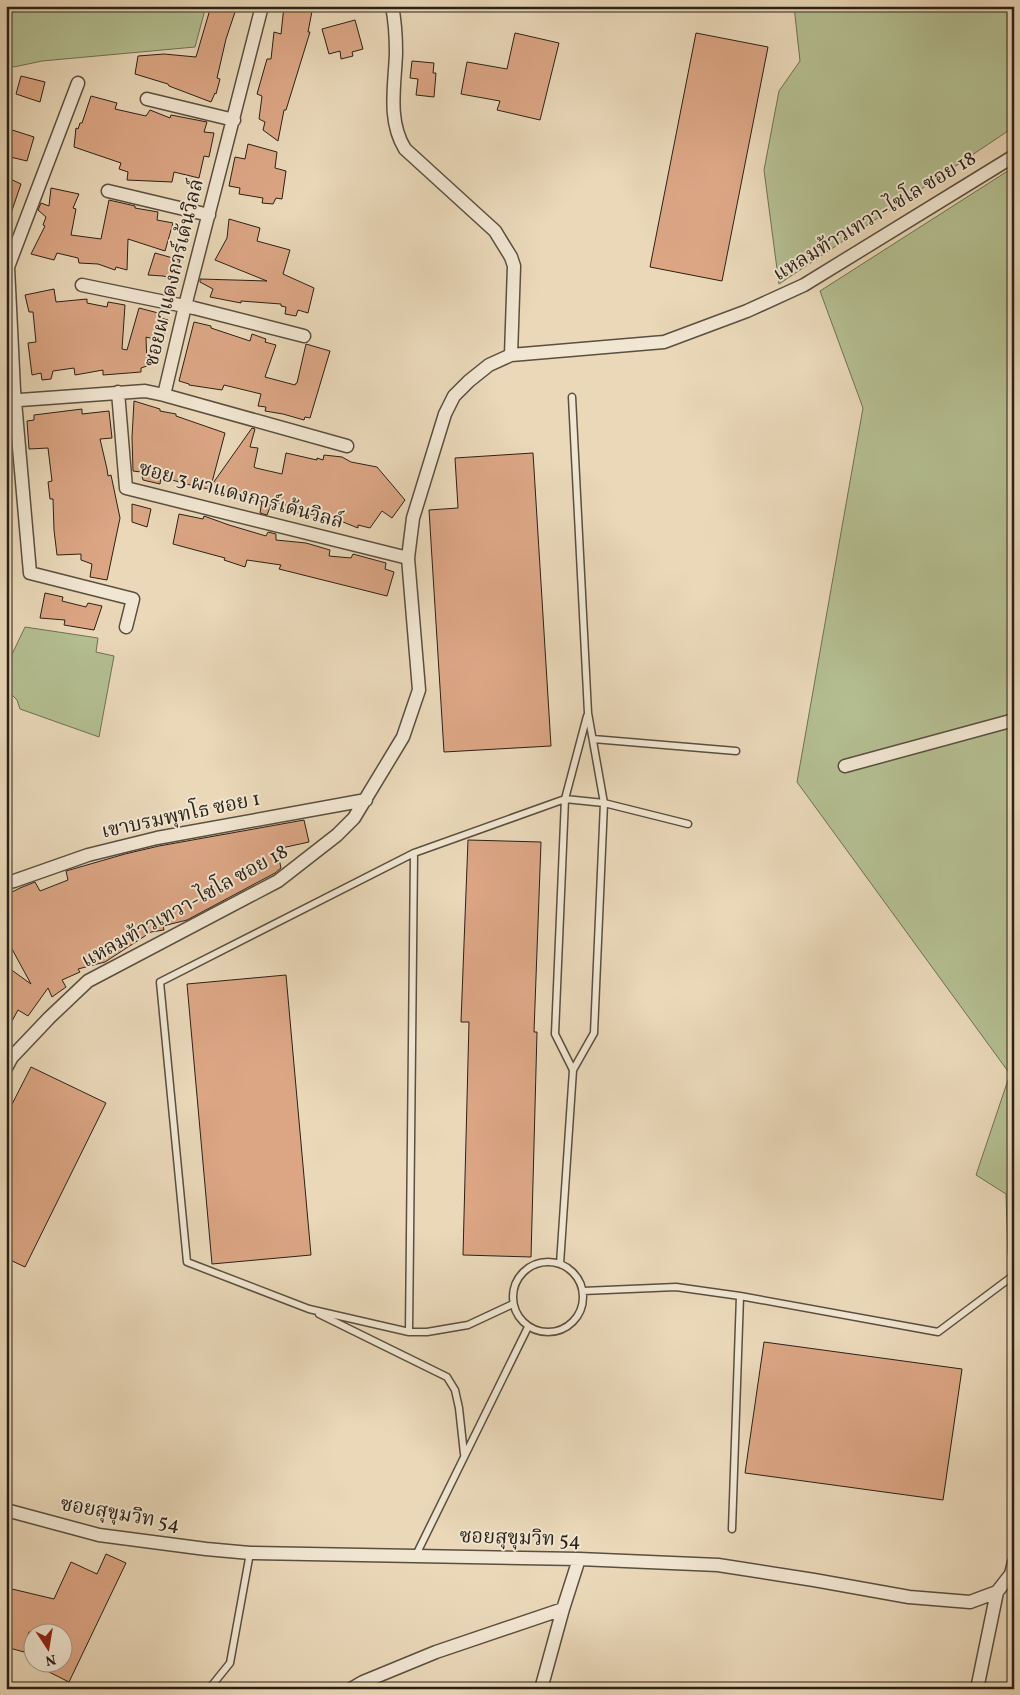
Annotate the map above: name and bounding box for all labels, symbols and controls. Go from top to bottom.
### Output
street label: แหลมท้าวเทวา-ไซโล ซอย 18 [767,143,982,289]
street label: ซอยผาแดงการ์เด้นวิลล์ [138,176,212,370]
street label: ซอย 3 ผาแดงการ์เด้นวิลล์ [135,455,347,537]
street label: เขาบรมพุทโธ ซอย 1 [99,784,263,846]
street label: แหลมท้าวเทวา-ไซโล ซอย 18 [76,837,293,976]
street label: ซอยสุขุมวิท 54 [58,1491,182,1539]
street label: ซอยสุขุมวิท 54 [459,1523,581,1555]
north arrow [22,1622,72,1672]
text: N [43,1649,57,1670]

